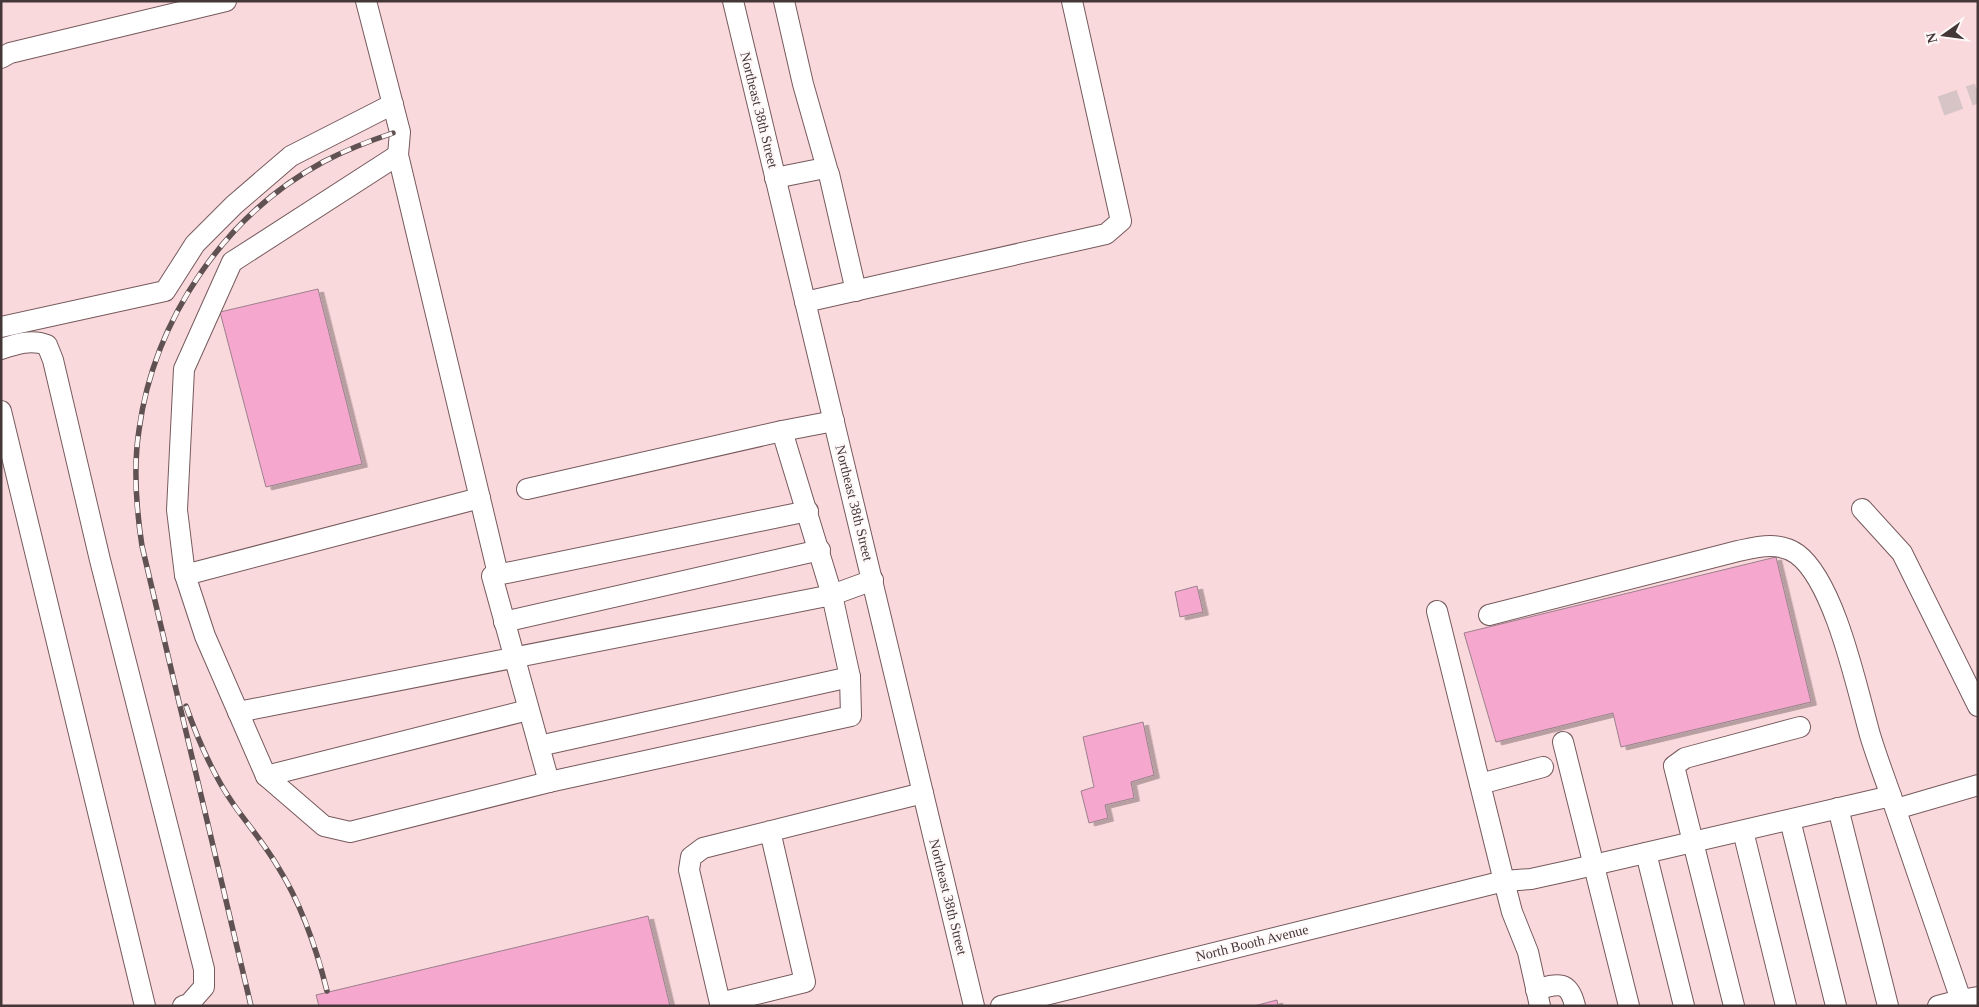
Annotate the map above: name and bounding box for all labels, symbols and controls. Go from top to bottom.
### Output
north arrow [1919,10,1969,60]
text: N [1923,31,1940,45]
street label: Northeast 38th Street [737,50,781,170]
street label: Northeast 38th Street [832,443,876,563]
street label: Northeast 38th Street [926,837,970,957]
street label: North Booth Avenue [1194,922,1310,964]

